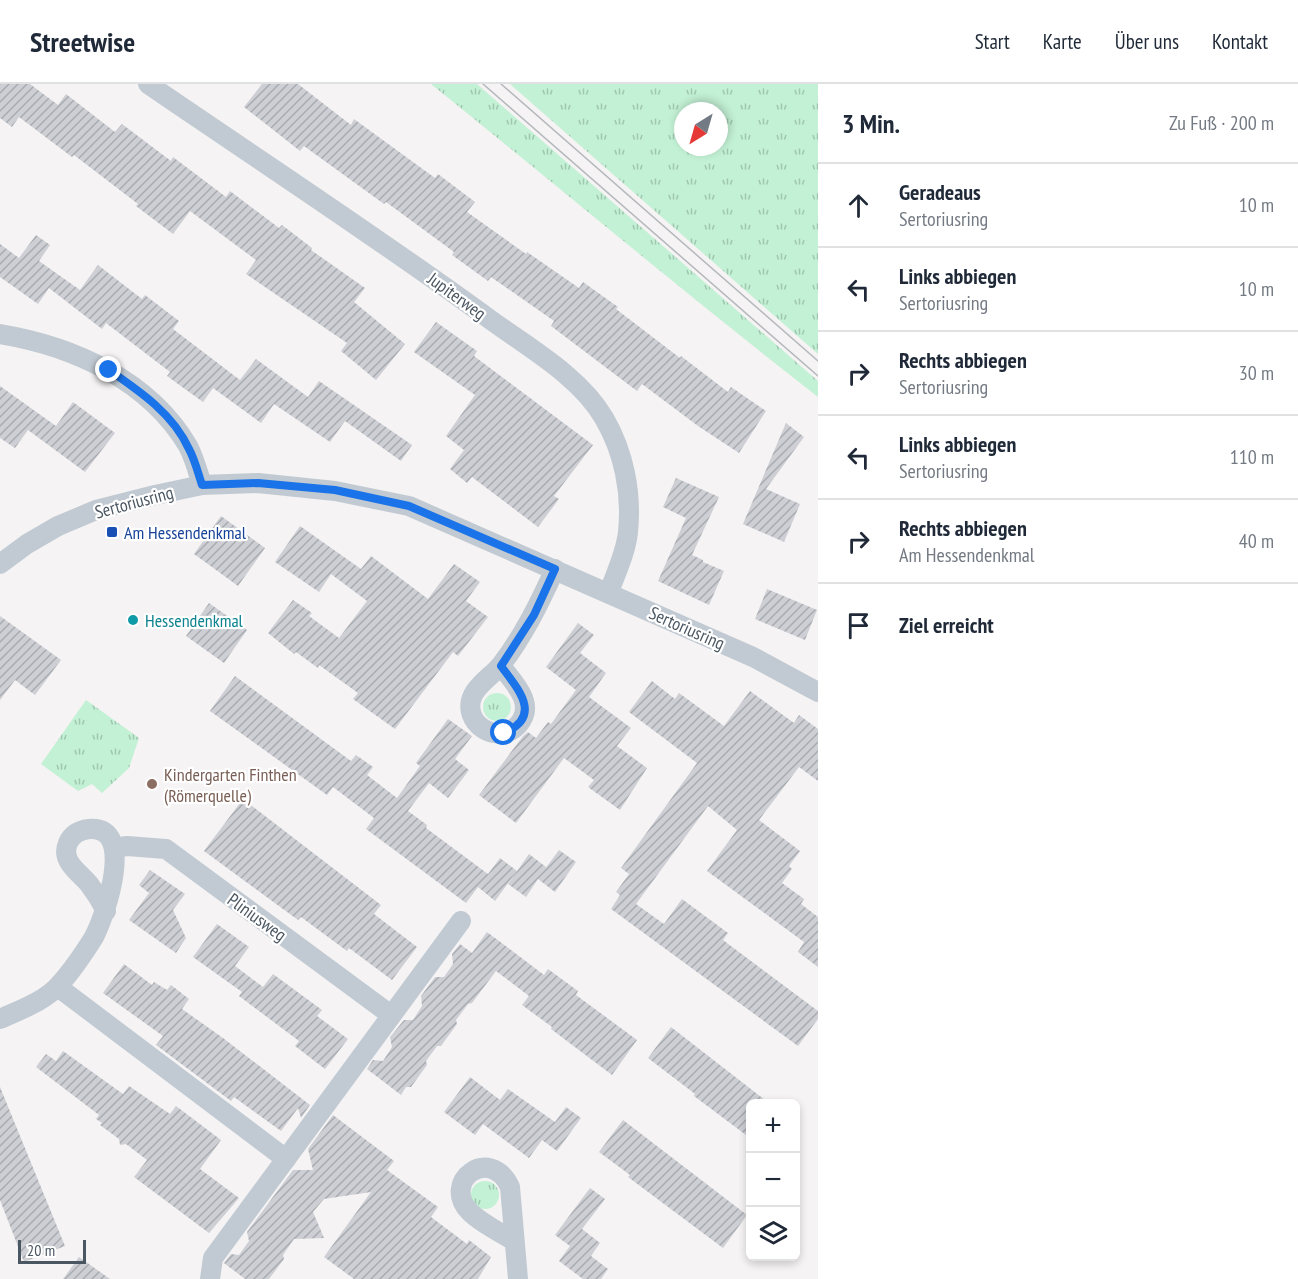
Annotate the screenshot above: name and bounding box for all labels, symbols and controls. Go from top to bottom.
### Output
text: Streetwise [30,23,135,60]
text: Start [975,28,1010,55]
text: Karte [1043,28,1082,55]
text: Über uns [1115,28,1179,55]
text: Kontakt [1212,28,1268,55]
north arrow [674,102,728,156]
text: 3 Min. [842,107,900,140]
text: Zu Fuß · 200 m [1169,110,1274,136]
text: Geradeaus [899,178,981,206]
icon: ahead [842,189,875,222]
text: 10 m [1239,192,1274,218]
text: Sertoriusring [899,206,988,232]
text: Links abbiegen [899,262,1016,290]
street label: Jupiterweg [422,267,491,325]
icon: left [842,273,875,306]
text: 10 m [1239,276,1274,302]
text: Sertoriusring [899,290,988,316]
text: Rechts abbiegen [899,346,1027,374]
route end [95,356,121,382]
icon: right [842,357,875,390]
text: 30 m [1239,360,1274,386]
text: Sertoriusring [899,374,988,400]
text: Links abbiegen [899,430,1016,458]
icon: left [842,441,875,474]
text: 110 m [1230,444,1274,470]
text: Sertoriusring [899,458,988,484]
street label: Sertoriusring [92,480,176,524]
text: Rechts abbiegen [899,514,1027,542]
place label: Am Hessendenkmal [124,521,247,544]
marker: Am Hessendenkmal [105,525,119,539]
icon: right [842,525,875,558]
text: 40 m [1239,528,1274,554]
text: Am Hessendenkmal [899,542,1034,568]
street label: Sertoriusring [646,601,728,655]
place label: Hessendenkmal [145,609,244,632]
icon: arrive [842,609,875,642]
text: Ziel erreicht [899,611,994,639]
marker: Hessendenkmal [126,613,140,627]
route start [490,719,516,745]
place label: Kindergarten Finthen (Römerquelle) [164,763,297,807]
marker: Kindergarten Finthen (Römerquelle) [145,777,159,791]
street label: Pliniusweg [223,888,291,946]
map controls [746,1099,800,1261]
button: + [746,1099,800,1153]
button: − [746,1153,800,1207]
button: layers [746,1207,800,1261]
scale bar [18,1237,86,1264]
text: 20 m [27,1240,55,1260]

